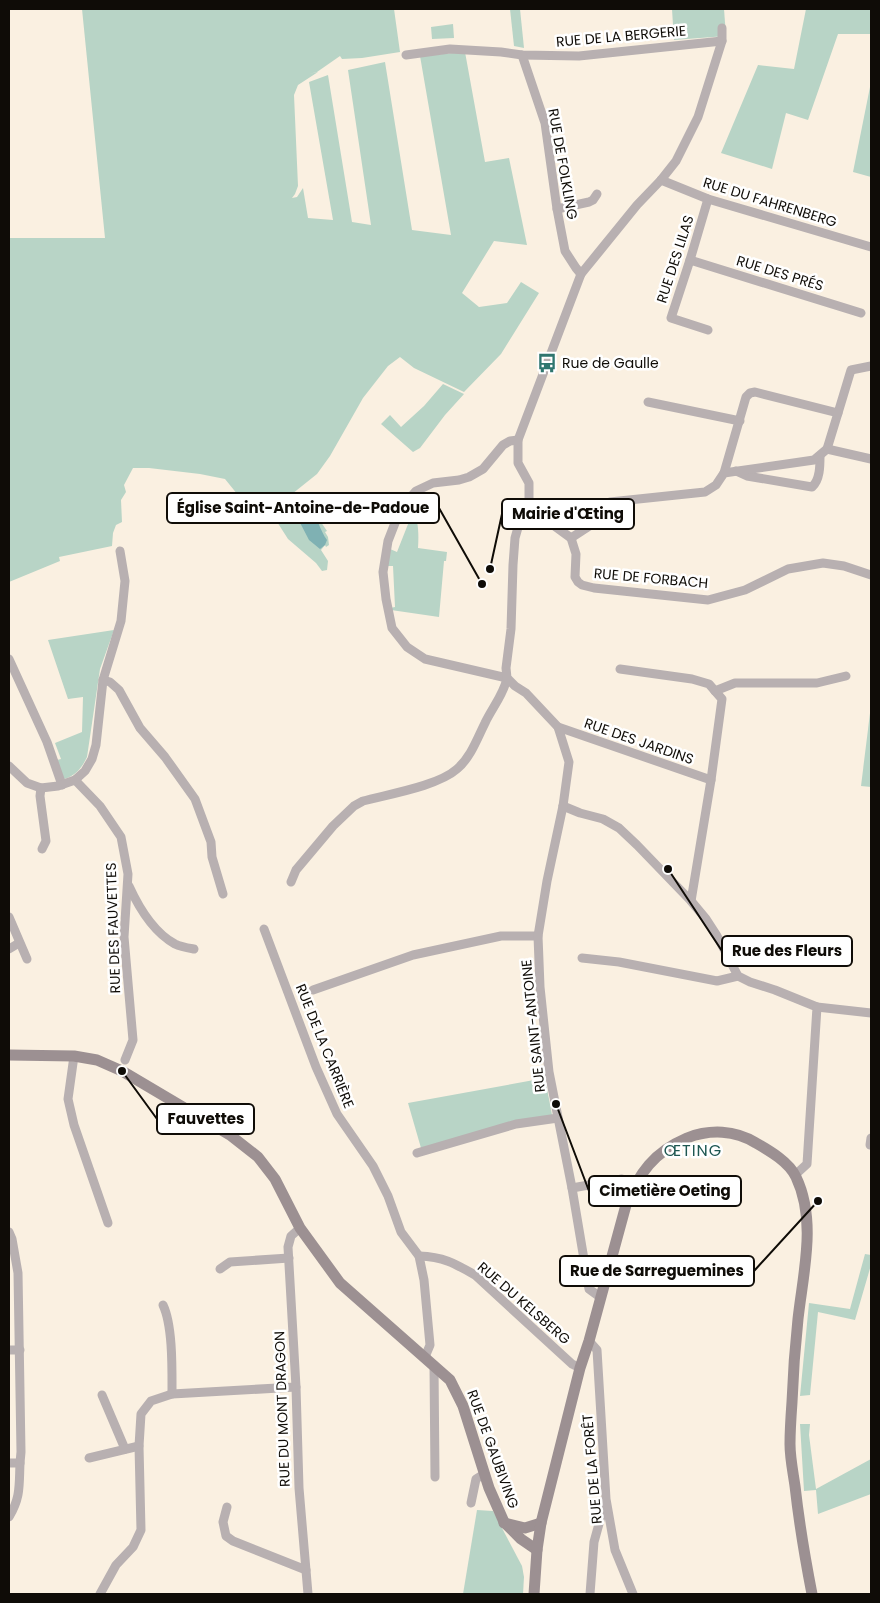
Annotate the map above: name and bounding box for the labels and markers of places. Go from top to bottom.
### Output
bus stop icon: Rue de Gaulle [536,352,558,374]
place label: Rue de Gaulle [562,353,659,373]
callout: Église Saint-Antoine-de-Padoue [167,493,439,523]
callout: Mairie d'Œting [502,499,634,529]
callout: Rue des Fleurs [722,936,852,966]
callout: Fauvettes [157,1104,254,1134]
callout: Cimetière Oeting [589,1176,741,1206]
callout: Rue de Sarreguemines [560,1256,754,1286]

